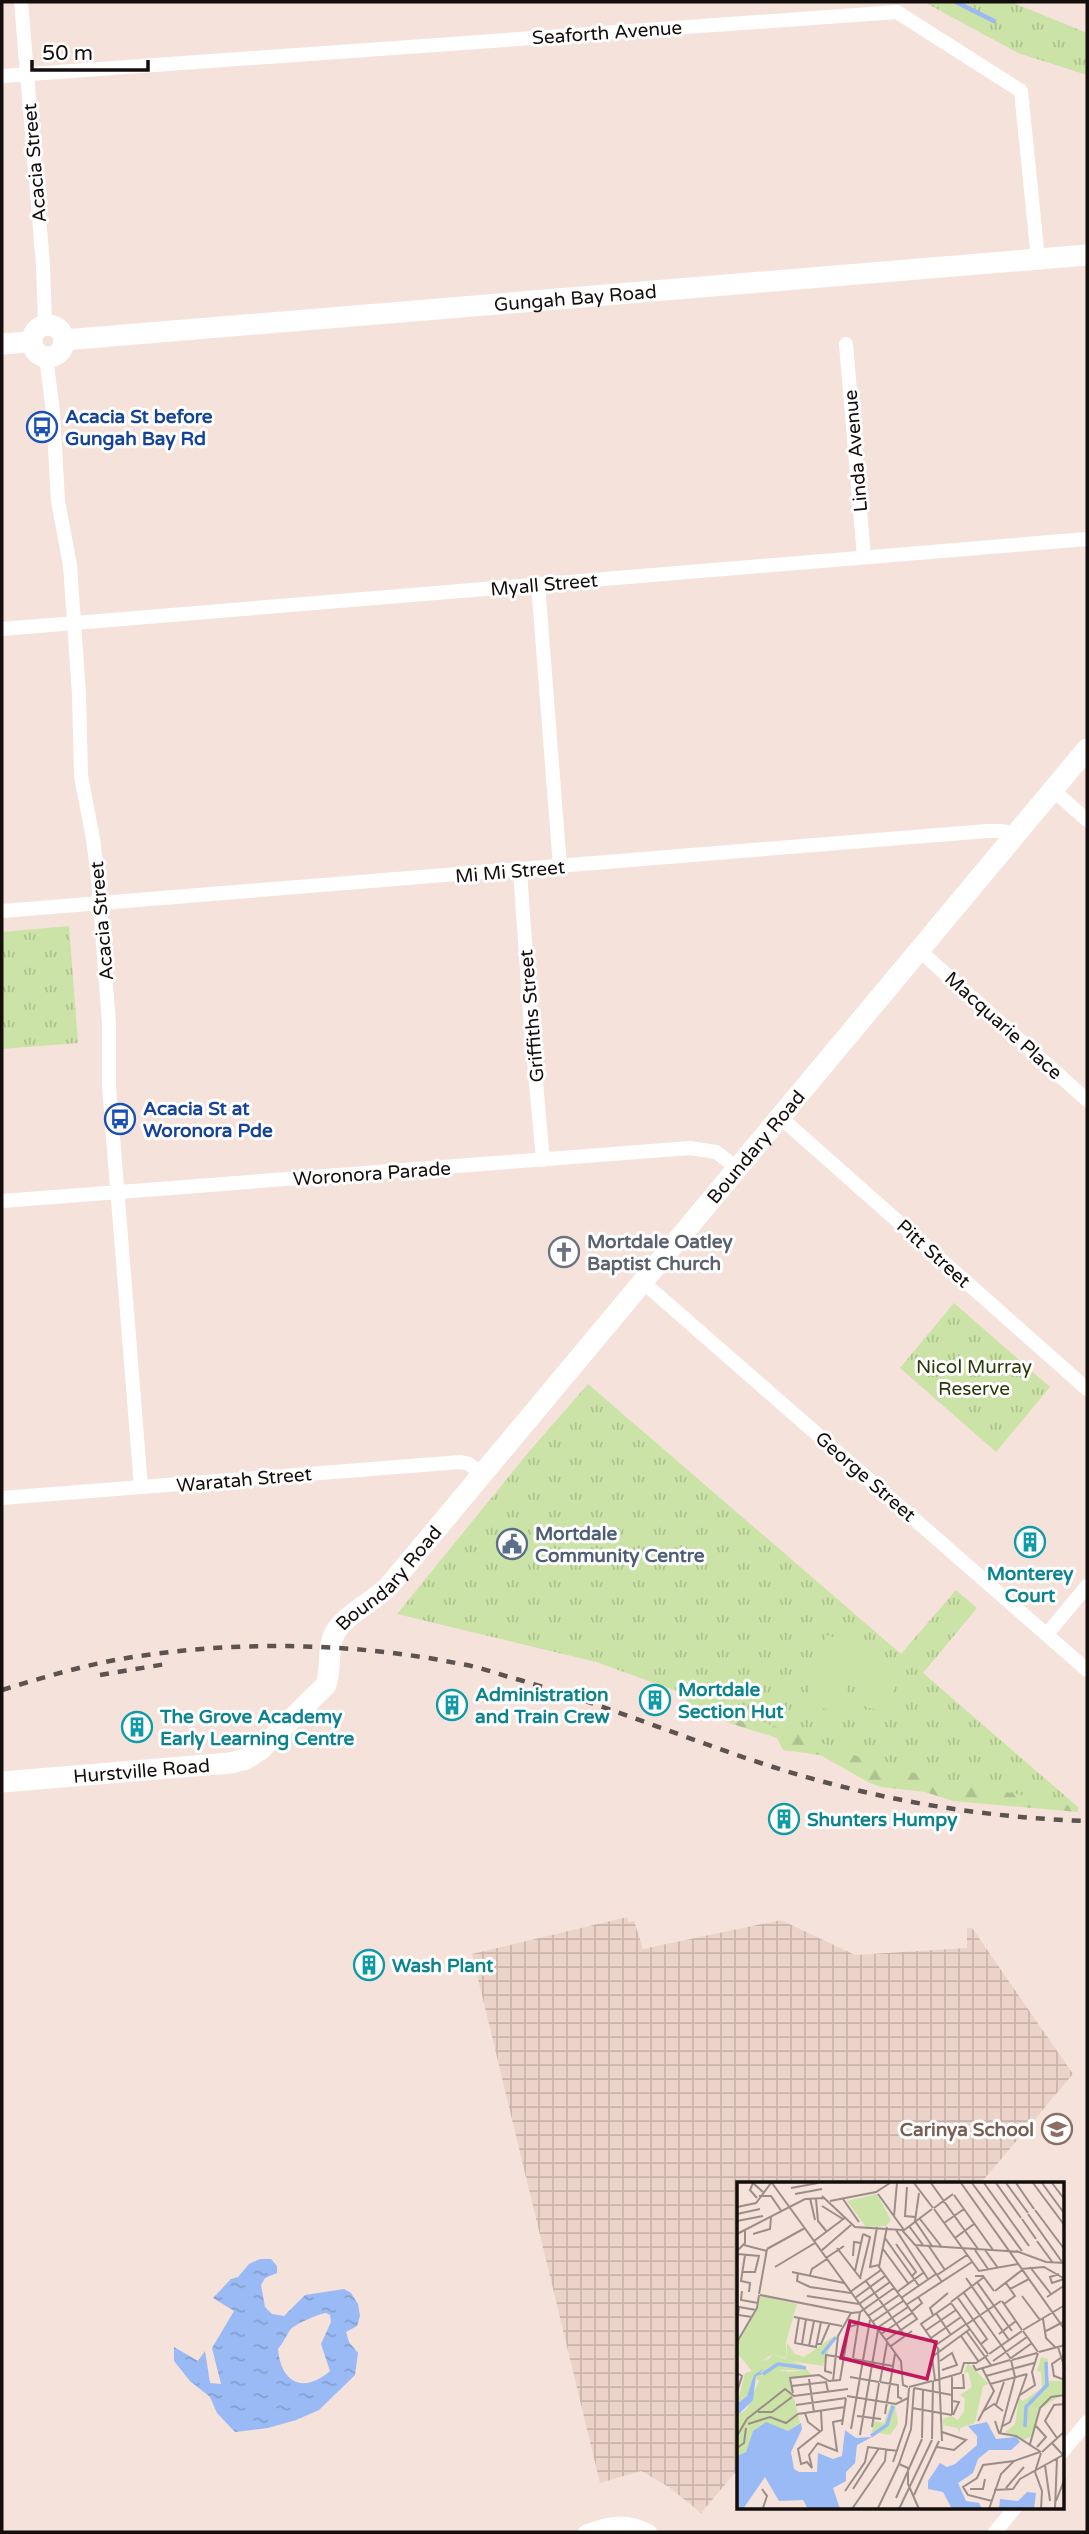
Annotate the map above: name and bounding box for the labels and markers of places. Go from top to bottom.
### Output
place label: Acacia St before Gungah Bay Rd [65,406,213,451]
bus stop icon: Acacia St before Gungah Bay Rd [25,410,59,444]
place label: Acacia St at Woronora Pde [143,1098,273,1142]
bus stop icon: Acacia St at Woronora Pde [103,1102,137,1136]
place label: Mortdale Oatley Baptist Church [587,1231,733,1276]
church icon: Mortdale Oatley Baptist Church [547,1235,581,1269]
place label: Mortdale Community Centre [535,1523,705,1568]
building icon: Monterey Court [1013,1525,1047,1559]
public building icon: Mortdale Community Centre [495,1527,529,1561]
place label: Monterey Court [987,1563,1074,1607]
place label: Mortdale Section Hut [678,1679,784,1723]
building icon: Mortdale Section Hut [638,1683,672,1717]
place label: Administration and Train Crew [475,1684,610,1728]
building icon: Administration and Train Crew [435,1688,469,1722]
place label: The Grove Academy Early Learning Centre [159,1706,355,1751]
building icon: The Grove Academy Early Learning Centre [120,1710,154,1744]
building icon: Shunters Humpy [767,1802,801,1836]
place label: Shunters Humpy [807,1809,958,1832]
building icon: Wash Plant [352,1948,386,1982]
place label: Wash Plant [392,1955,494,1977]
school or university icon: Carinya School [1040,2112,1074,2146]
place label: Carinya School [900,2119,1034,2142]

